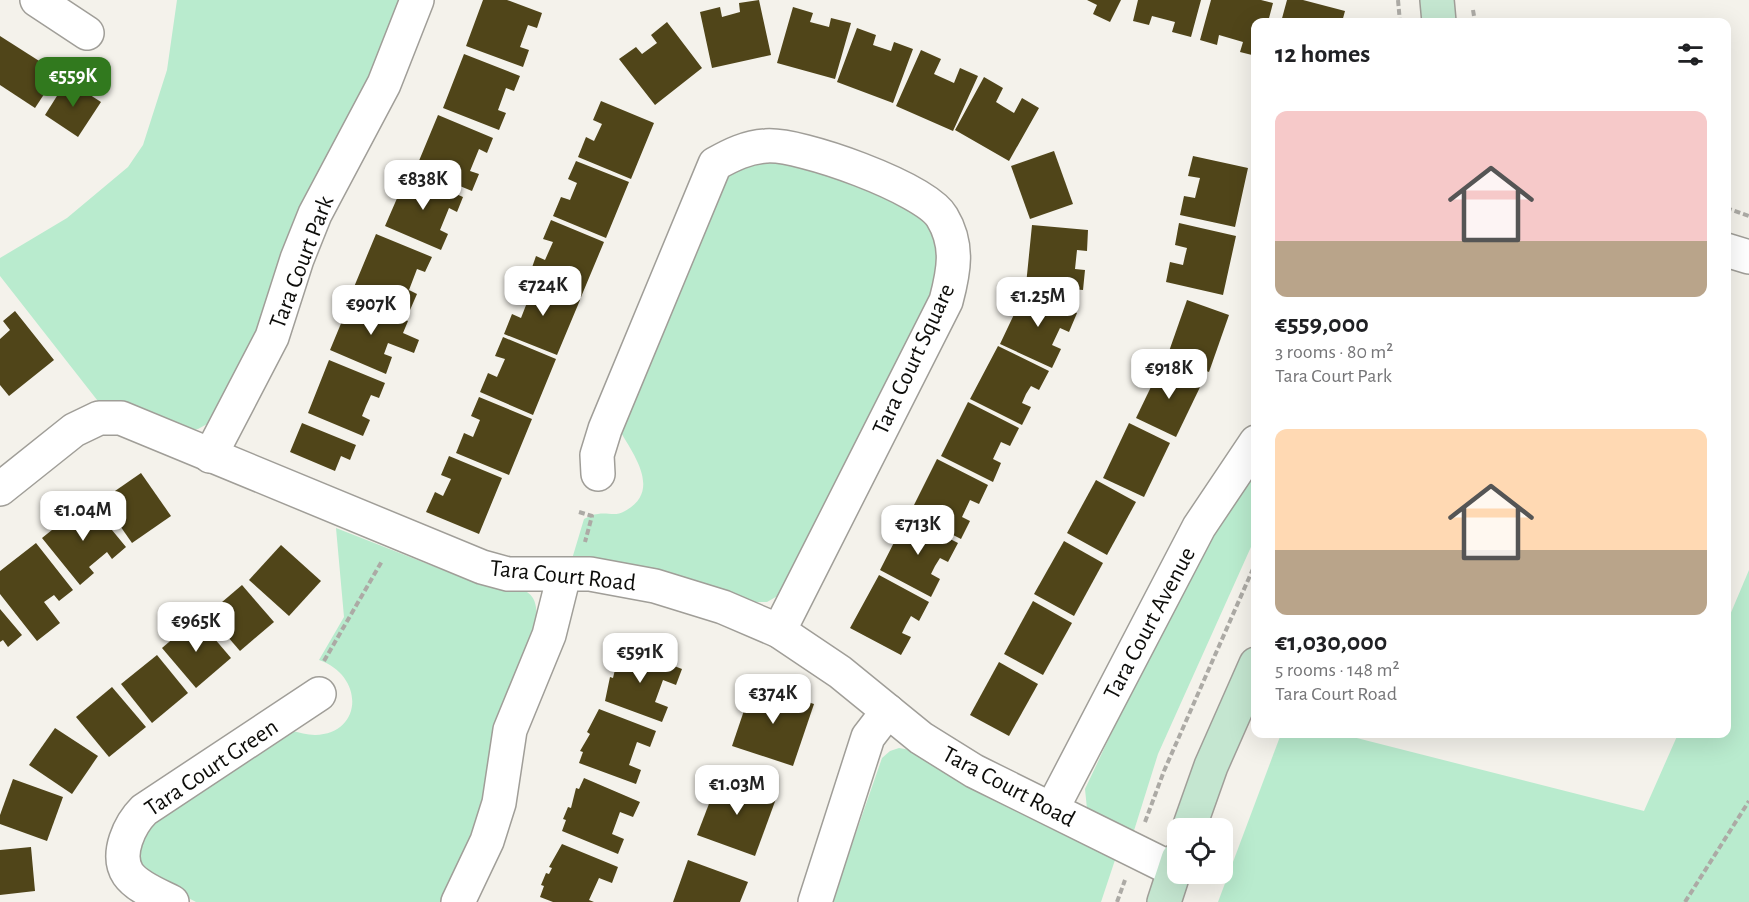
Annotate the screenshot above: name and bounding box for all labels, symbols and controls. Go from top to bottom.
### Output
icon: filters [1674,38,1707,71]
text: 12 homes [1275,41,1370,67]
pin: €559K [31,57,115,108]
text: €559K [49,66,97,86]
icon: home [1437,150,1545,258]
pin: €838K [381,160,465,211]
text: €838K [398,169,448,189]
street label: Tara Court Park [266,193,338,332]
pin: €724K [501,266,585,317]
text: €724K [518,275,568,295]
pin: €1.25M [989,277,1087,328]
street label: Tara Court Square [868,280,959,439]
pin: €907K [329,285,413,336]
text: €1.25M [1010,286,1066,306]
text: €907K [346,294,396,314]
text: €559,000 [1275,311,1369,337]
text: 3 rooms · 80 m² [1275,342,1393,362]
pin: €918K [1127,349,1211,400]
text: €918K [1145,358,1193,378]
text: Tara Court Park [1275,366,1392,386]
icon: home [1437,468,1545,576]
pin: €1.04M [34,491,132,542]
text: €1.04M [54,500,112,520]
pin: €713K [876,505,960,556]
text: €713K [895,514,941,534]
street label: Tara Court Avenue [1100,543,1200,704]
street label: Tara Court Road [489,556,637,596]
pin: €965K [154,602,238,653]
text: €965K [172,611,220,631]
text: €1,030,000 [1275,629,1387,655]
pin: €591K [598,633,682,684]
text: €591K [617,642,663,662]
text: 5 rooms · 148 m² [1275,660,1399,680]
pin: €374K [731,674,815,725]
text: €374K [749,683,797,703]
text: Tara Court Road [1275,684,1397,704]
street label: Tara Court Green [141,715,282,821]
street label: Tara Court Road [938,742,1079,832]
pin: €1.03M [688,765,786,816]
text: €1.03M [709,774,765,794]
map controls [1167,818,1233,884]
button: locate [1167,818,1233,884]

